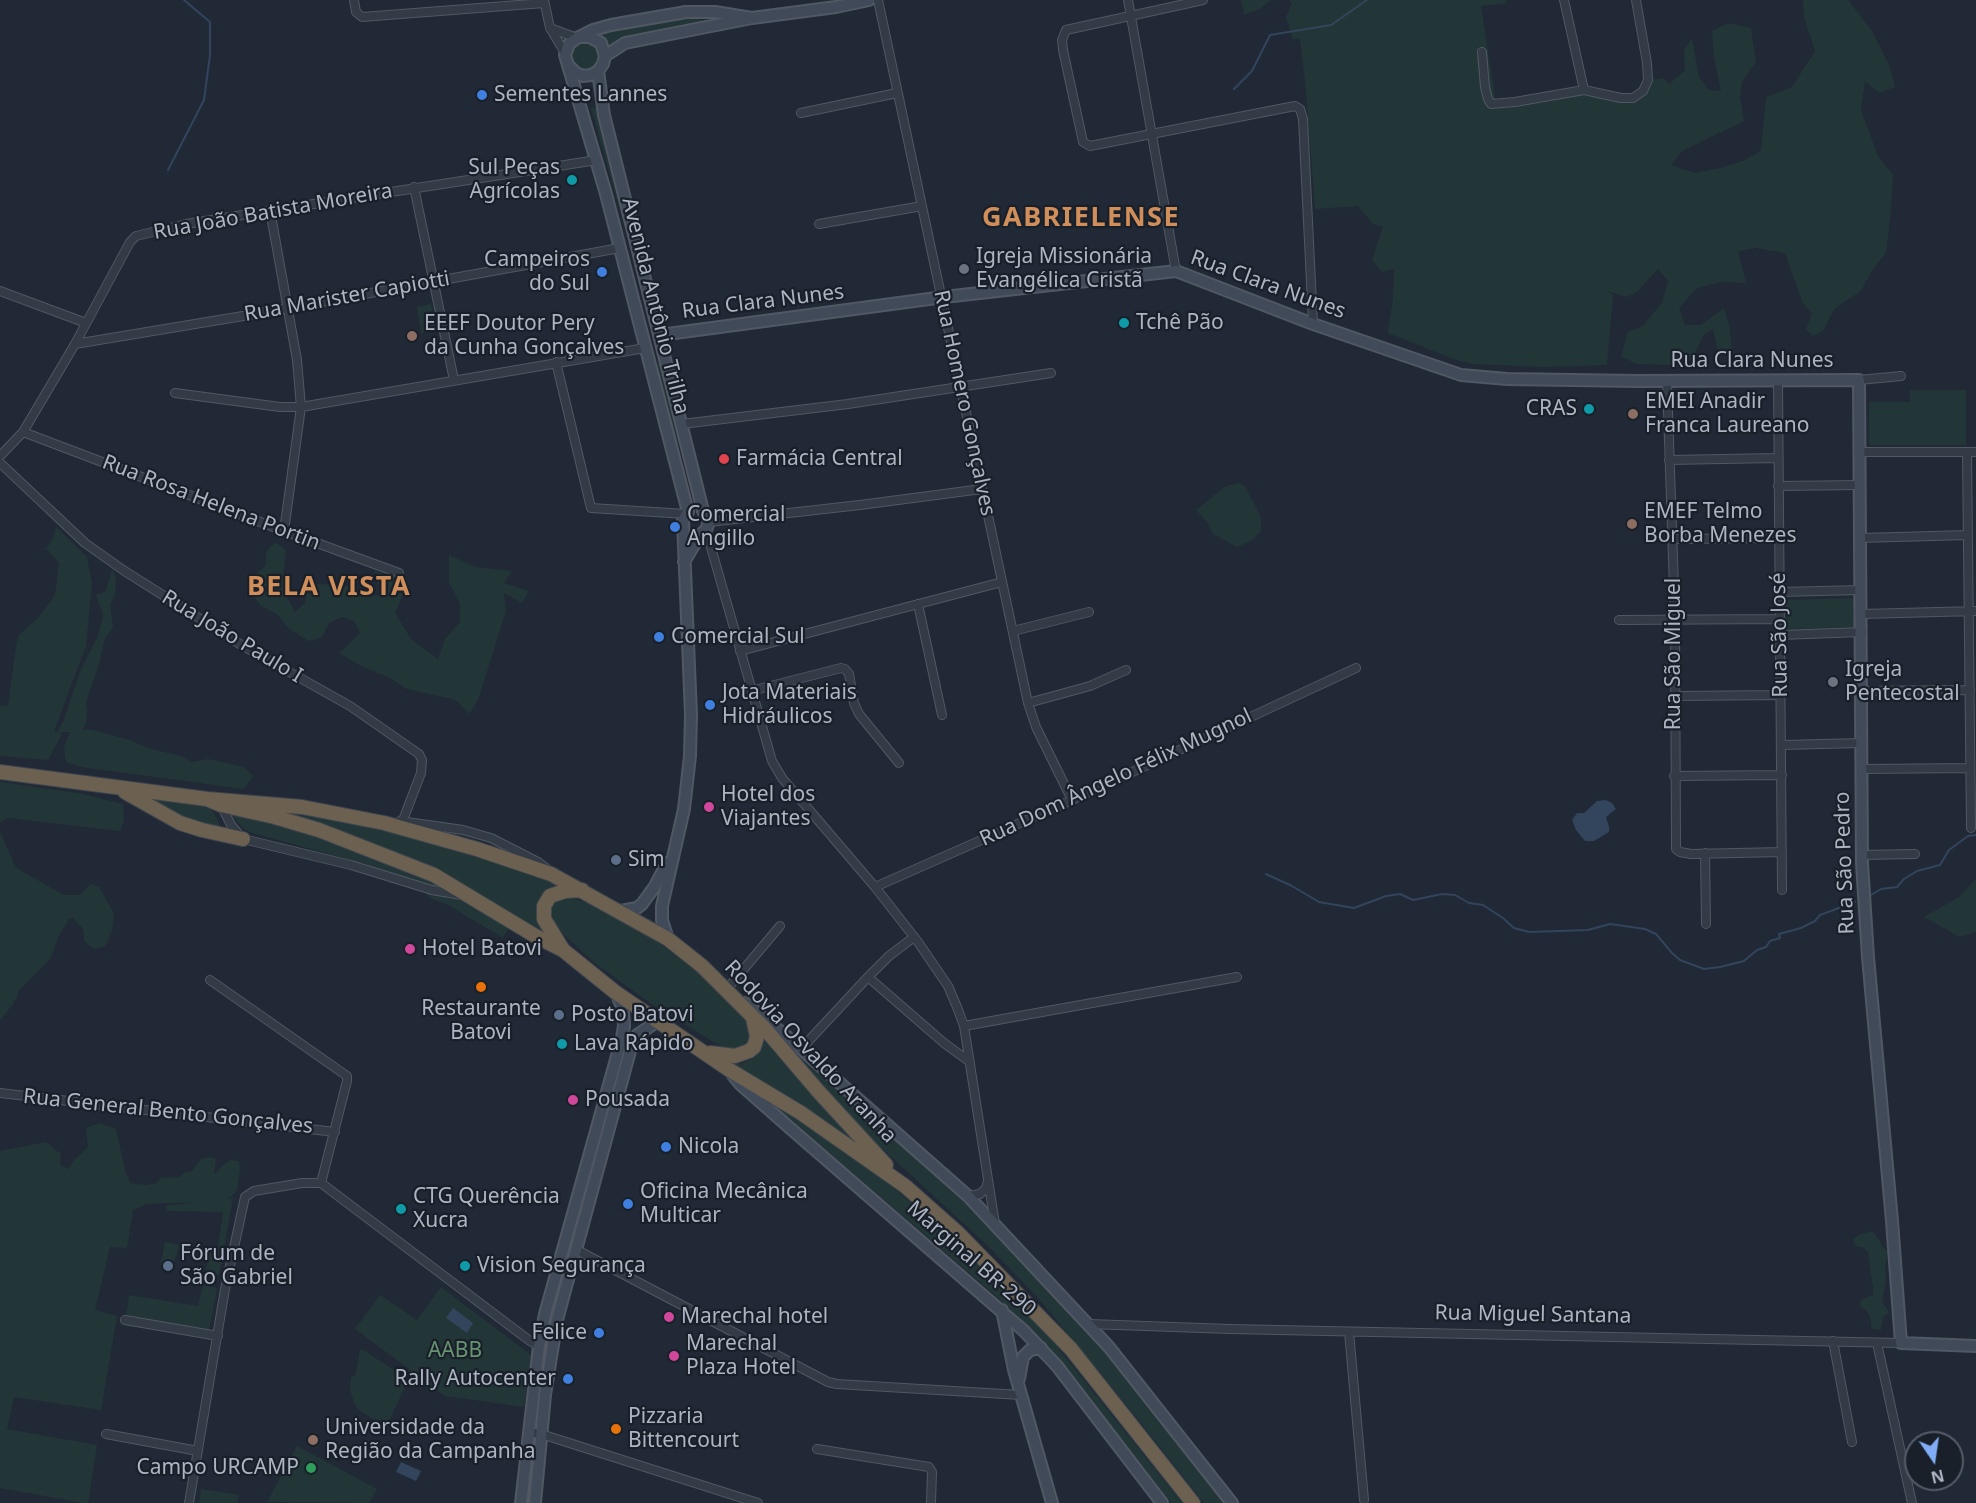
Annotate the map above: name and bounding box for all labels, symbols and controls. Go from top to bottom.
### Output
place label: Sementes Lannes [494,82,667,108]
marker: Sementes Lannes [475,88,489,102]
place label: Sul Peças Agrícolas [468,155,560,205]
marker: Sul Peças Agrícolas [565,173,579,187]
street label: Rua João Batista Moreira [152,179,394,245]
street label: Avenida Antônio Trilha [616,195,694,417]
district label: GABRIELENSE [982,202,1180,234]
place label: Igreja Missionária Evangélica Cristã [976,244,1152,294]
street label: Rua Clara Nunes [1187,245,1349,325]
place label: Campeiros do Sul [484,247,590,297]
marker: Igreja Missionária Evangélica Cristã [957,262,971,276]
marker: Campeiros do Sul [595,265,609,279]
street label: Rua Marister Capiotti [242,266,452,328]
street label: Rua Clara Nunes [681,280,845,324]
street label: Rua Homero Gonçalves [928,288,1000,518]
place label: Tchê Pão [1136,310,1224,336]
place label: EEEF Doutor Pery da Cunha Gonçalves [424,311,624,361]
marker: Tchê Pão [1117,316,1131,330]
marker: EEEF Doutor Pery da Cunha Gonçalves [405,329,419,343]
street label: Rua Clara Nunes [1670,348,1834,374]
place label: EMEI Anadir Franca Laureano [1645,389,1810,439]
place label: CRAS [1526,396,1577,422]
marker: CRAS [1582,402,1596,416]
marker: EMEI Anadir Franca Laureano [1626,407,1640,421]
place label: Farmácia Central [736,446,903,472]
street label: Rua Rosa Helena Portin [99,450,323,556]
marker: Farmácia Central [717,452,731,466]
place label: EMEF Telmo Borba Menezes [1644,499,1796,549]
place label: Comercial Angillo [687,502,785,552]
marker: EMEF Telmo Borba Menezes [1625,517,1639,531]
marker: Comercial Angillo [668,520,682,534]
district label: BELA VISTA [247,571,411,603]
street label: Rua São José [1766,572,1794,698]
street label: Rua São Miguel [1661,578,1687,730]
street label: Rua João Paulo I [157,585,307,689]
place label: Comercial Sul [671,624,805,650]
marker: Comercial Sul [652,630,666,644]
place label: Igreja Pentecostal [1845,657,1960,707]
marker: Igreja Pentecostal [1826,675,1840,689]
place label: Jota Materiais Hidráulicos [722,680,857,730]
marker: Jota Materiais Hidráulicos [703,698,717,712]
street label: Rua Dom Ângelo Félix Mugnol [976,704,1256,852]
place label: Hotel dos Viajantes [721,782,815,832]
street label: Rua São Pedro [1830,791,1860,935]
marker: Hotel dos Viajantes [702,800,716,814]
place label: Sim [628,847,665,873]
marker: Sim [609,853,623,867]
place label: Hotel Batovi [422,936,542,962]
marker: Hotel Batovi [403,942,417,956]
street label: Rodovia Osvaldo Aranha [719,955,901,1149]
marker: Restaurante Batovi [474,980,488,994]
place label: Restaurante Batovi [421,996,541,1046]
place label: Posto Batovi [571,1002,694,1028]
marker: Posto Batovi [552,1008,566,1022]
place label: Lava Rápido [574,1031,693,1057]
marker: Lava Rápido [555,1037,569,1051]
street label: Rua General Bento Gonçalves [22,1084,314,1140]
place label: Pousada [585,1087,670,1113]
marker: Pousada [566,1093,580,1107]
place label: Nicola [678,1134,739,1160]
marker: Nicola [659,1140,673,1154]
place label: Oficina Mecânica Multicar [640,1179,808,1229]
place label: CTG Querência Xucra [413,1184,560,1234]
street label: Marginal BR-290 [901,1196,1041,1322]
marker: Oficina Mecânica Multicar [621,1197,635,1211]
marker: CTG Querência Xucra [394,1202,408,1216]
place label: Fórum de São Gabriel [180,1241,293,1291]
place label: Vision Segurança [477,1253,646,1279]
marker: Fórum de São Gabriel [161,1259,175,1273]
marker: Vision Segurança [458,1259,472,1273]
street label: Rua Miguel Santana [1434,1301,1632,1329]
place label: Marechal hotel [681,1304,828,1330]
marker: Marechal hotel [662,1310,676,1324]
place label: Felice [531,1320,587,1346]
marker: Felice [592,1326,606,1340]
place label: Marechal Plaza Hotel [686,1331,796,1381]
park label: AABB [428,1338,482,1364]
marker: Marechal Plaza Hotel [667,1349,681,1363]
place label: Rally Autocenter [394,1366,556,1392]
marker: Rally Autocenter [561,1372,575,1386]
place label: Pizzaria Bittencourt [628,1404,739,1454]
place label: Universidade da Região da Campanha [325,1415,535,1465]
marker: Pizzaria Bittencourt [609,1422,623,1436]
north arrow [1904,1431,1964,1491]
marker: Universidade da Região da Campanha [306,1433,320,1447]
place label: Campo URCAMP [136,1455,299,1481]
marker: Campo URCAMP [304,1461,318,1475]
text: N [1929,1464,1946,1489]

